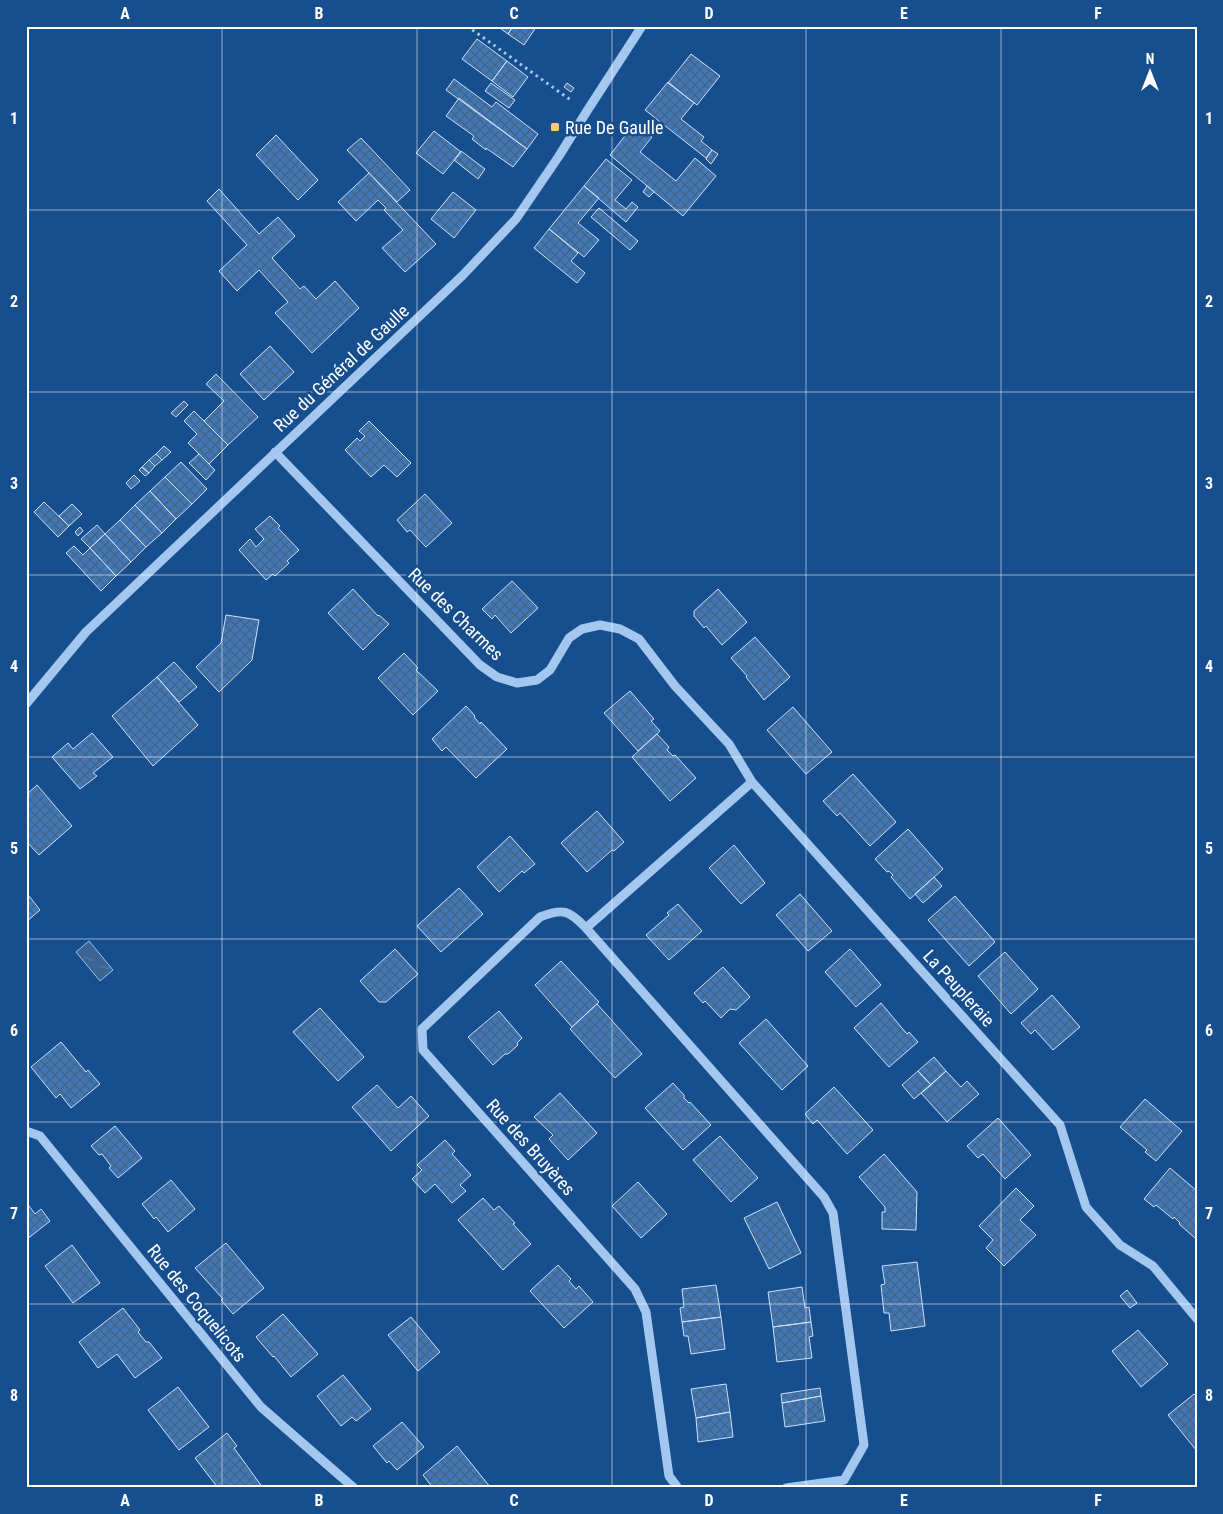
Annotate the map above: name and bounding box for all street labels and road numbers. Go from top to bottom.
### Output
street label: Rue du Général de Gaulle [269,300,413,436]
street label: Rue des Charmes [404,563,508,665]
street label: La Peupleraie [919,945,999,1031]
street label: Rue des Bruyères [482,1095,580,1199]
street label: Rue des Coquelicots [143,1240,251,1366]

